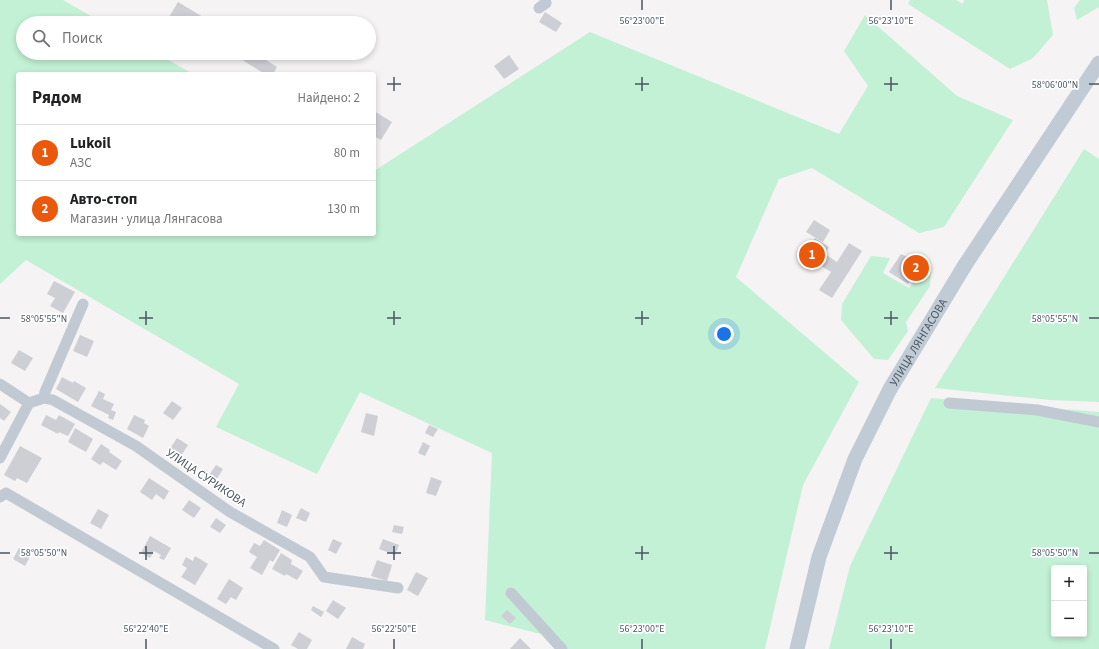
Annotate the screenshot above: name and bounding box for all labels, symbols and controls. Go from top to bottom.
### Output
text: 56°23'00"E [619,14,665,28]
text: 56°23'10"E [868,14,914,28]
search box [16,16,376,60]
icon: search [30,27,52,49]
text: Поиск [62,28,103,49]
text: 58°06'00"N [1032,78,1078,92]
text: Рядом [32,86,82,110]
text: Найдено: 2 [298,89,360,107]
text: Lukoil [70,133,111,154]
text: 1 [42,144,48,162]
text: 80 m [334,144,360,162]
text: АЗС [70,154,92,172]
text: Авто-стоп [70,189,137,210]
text: 2 [42,200,48,218]
text: 130 m [327,200,360,218]
text: Магазин · улица Лянгасова [70,210,223,228]
pin: 1 [799,240,825,270]
pin: 2 [903,253,929,283]
street label: УЛИЦА ЛЯНГАСОВА [885,295,952,389]
text: 58°05'55"N [21,312,67,326]
text: 58°05'55"N [1032,312,1078,326]
your location [714,324,734,344]
street label: УЛИЦА СУРИКОВА [162,445,250,511]
text: 58°05'50"N [21,546,67,560]
text: 58°05'50"N [1032,546,1078,560]
map controls [1051,565,1087,637]
button: + [1051,565,1087,601]
button: − [1051,601,1087,637]
text: 56°22'40"E [123,622,169,636]
text: 56°22'50"E [371,622,417,636]
text: 56°23'00"E [619,622,665,636]
text: 56°23'10"E [868,622,914,636]

